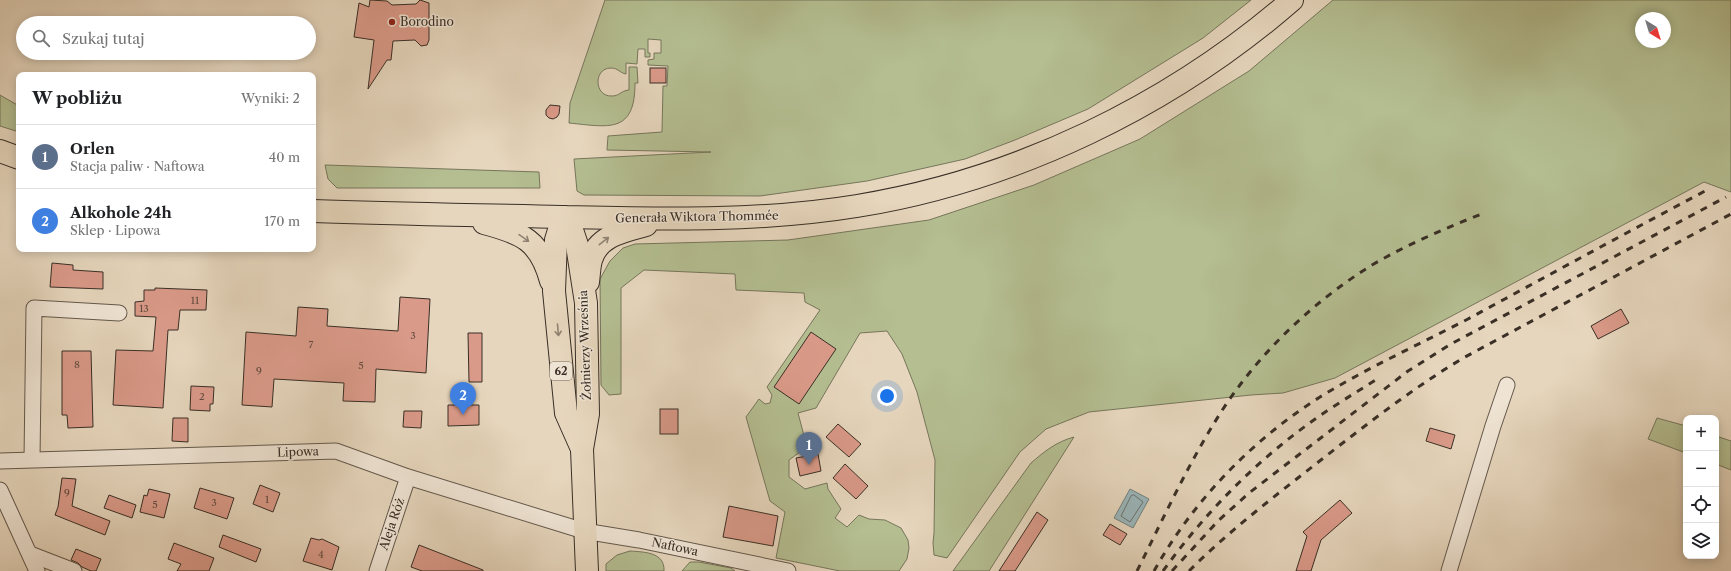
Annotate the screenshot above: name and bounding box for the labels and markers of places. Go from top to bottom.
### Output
place label: Borodino [400,14,454,29]
marker: Borodino [387,17,397,27]
pin: 2 [450,382,476,415]
pin: 1 [796,432,822,465]

